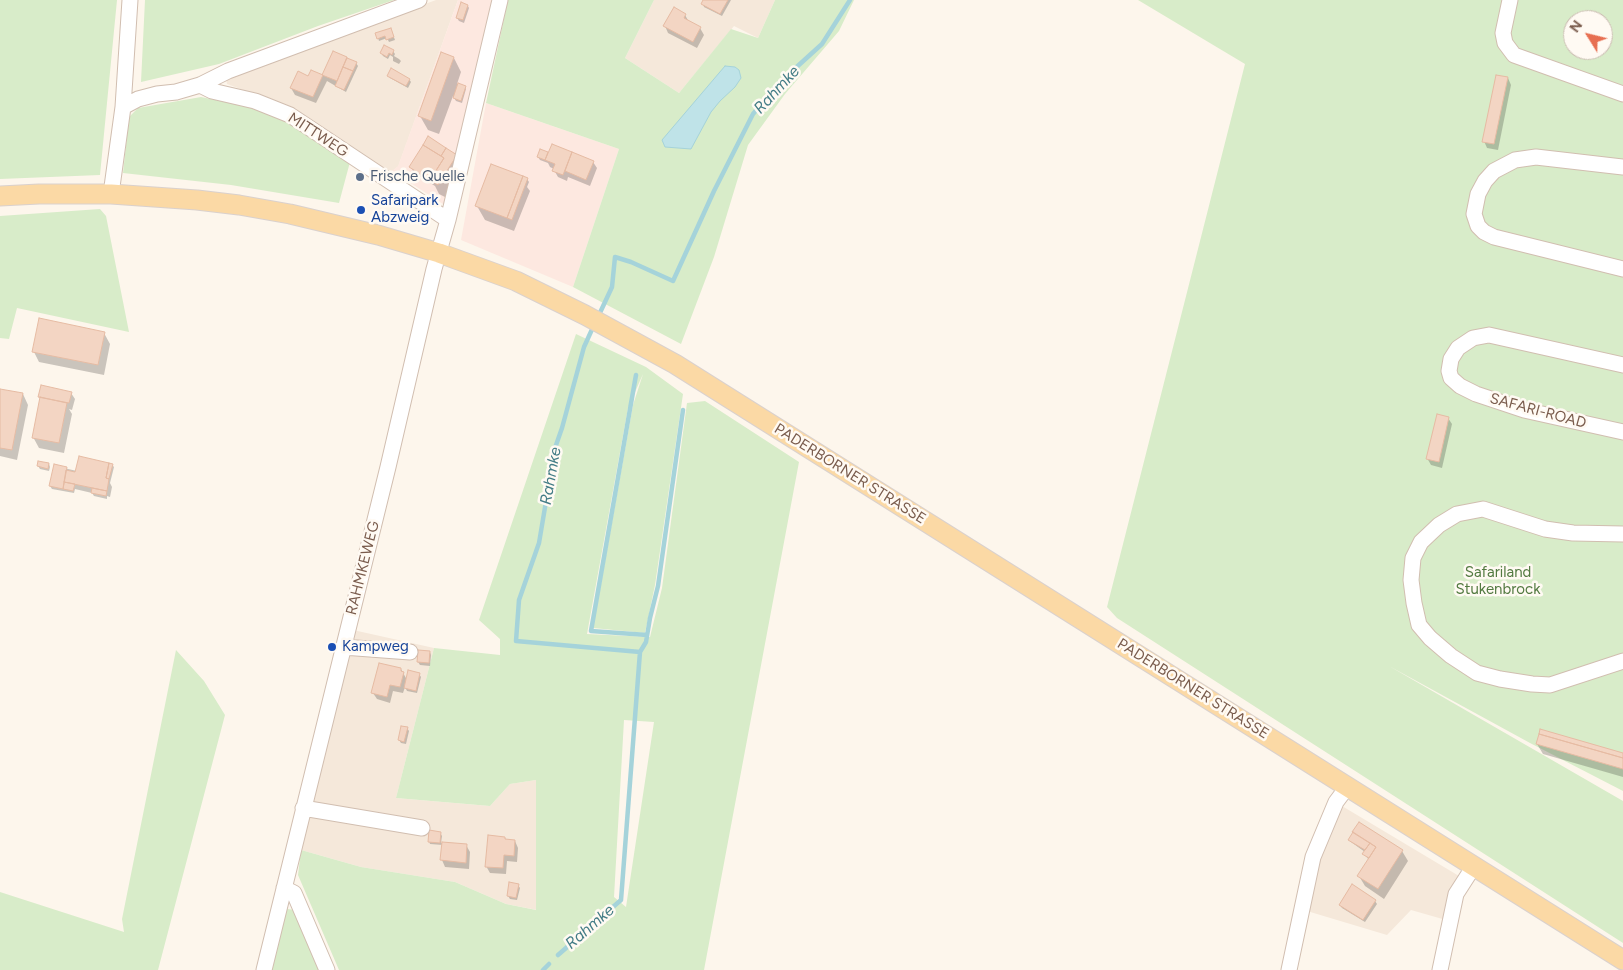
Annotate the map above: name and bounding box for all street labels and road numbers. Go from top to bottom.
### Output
street label: MITTWEG [285,109,351,161]
street label: SAFARI-ROAD [1488,390,1588,432]
street label: PADERBORNER STRASSE [771,420,929,528]
street label: RAHMKEWEG [343,519,383,617]
street label: PADERBORNER STRASSE [1114,635,1272,743]

